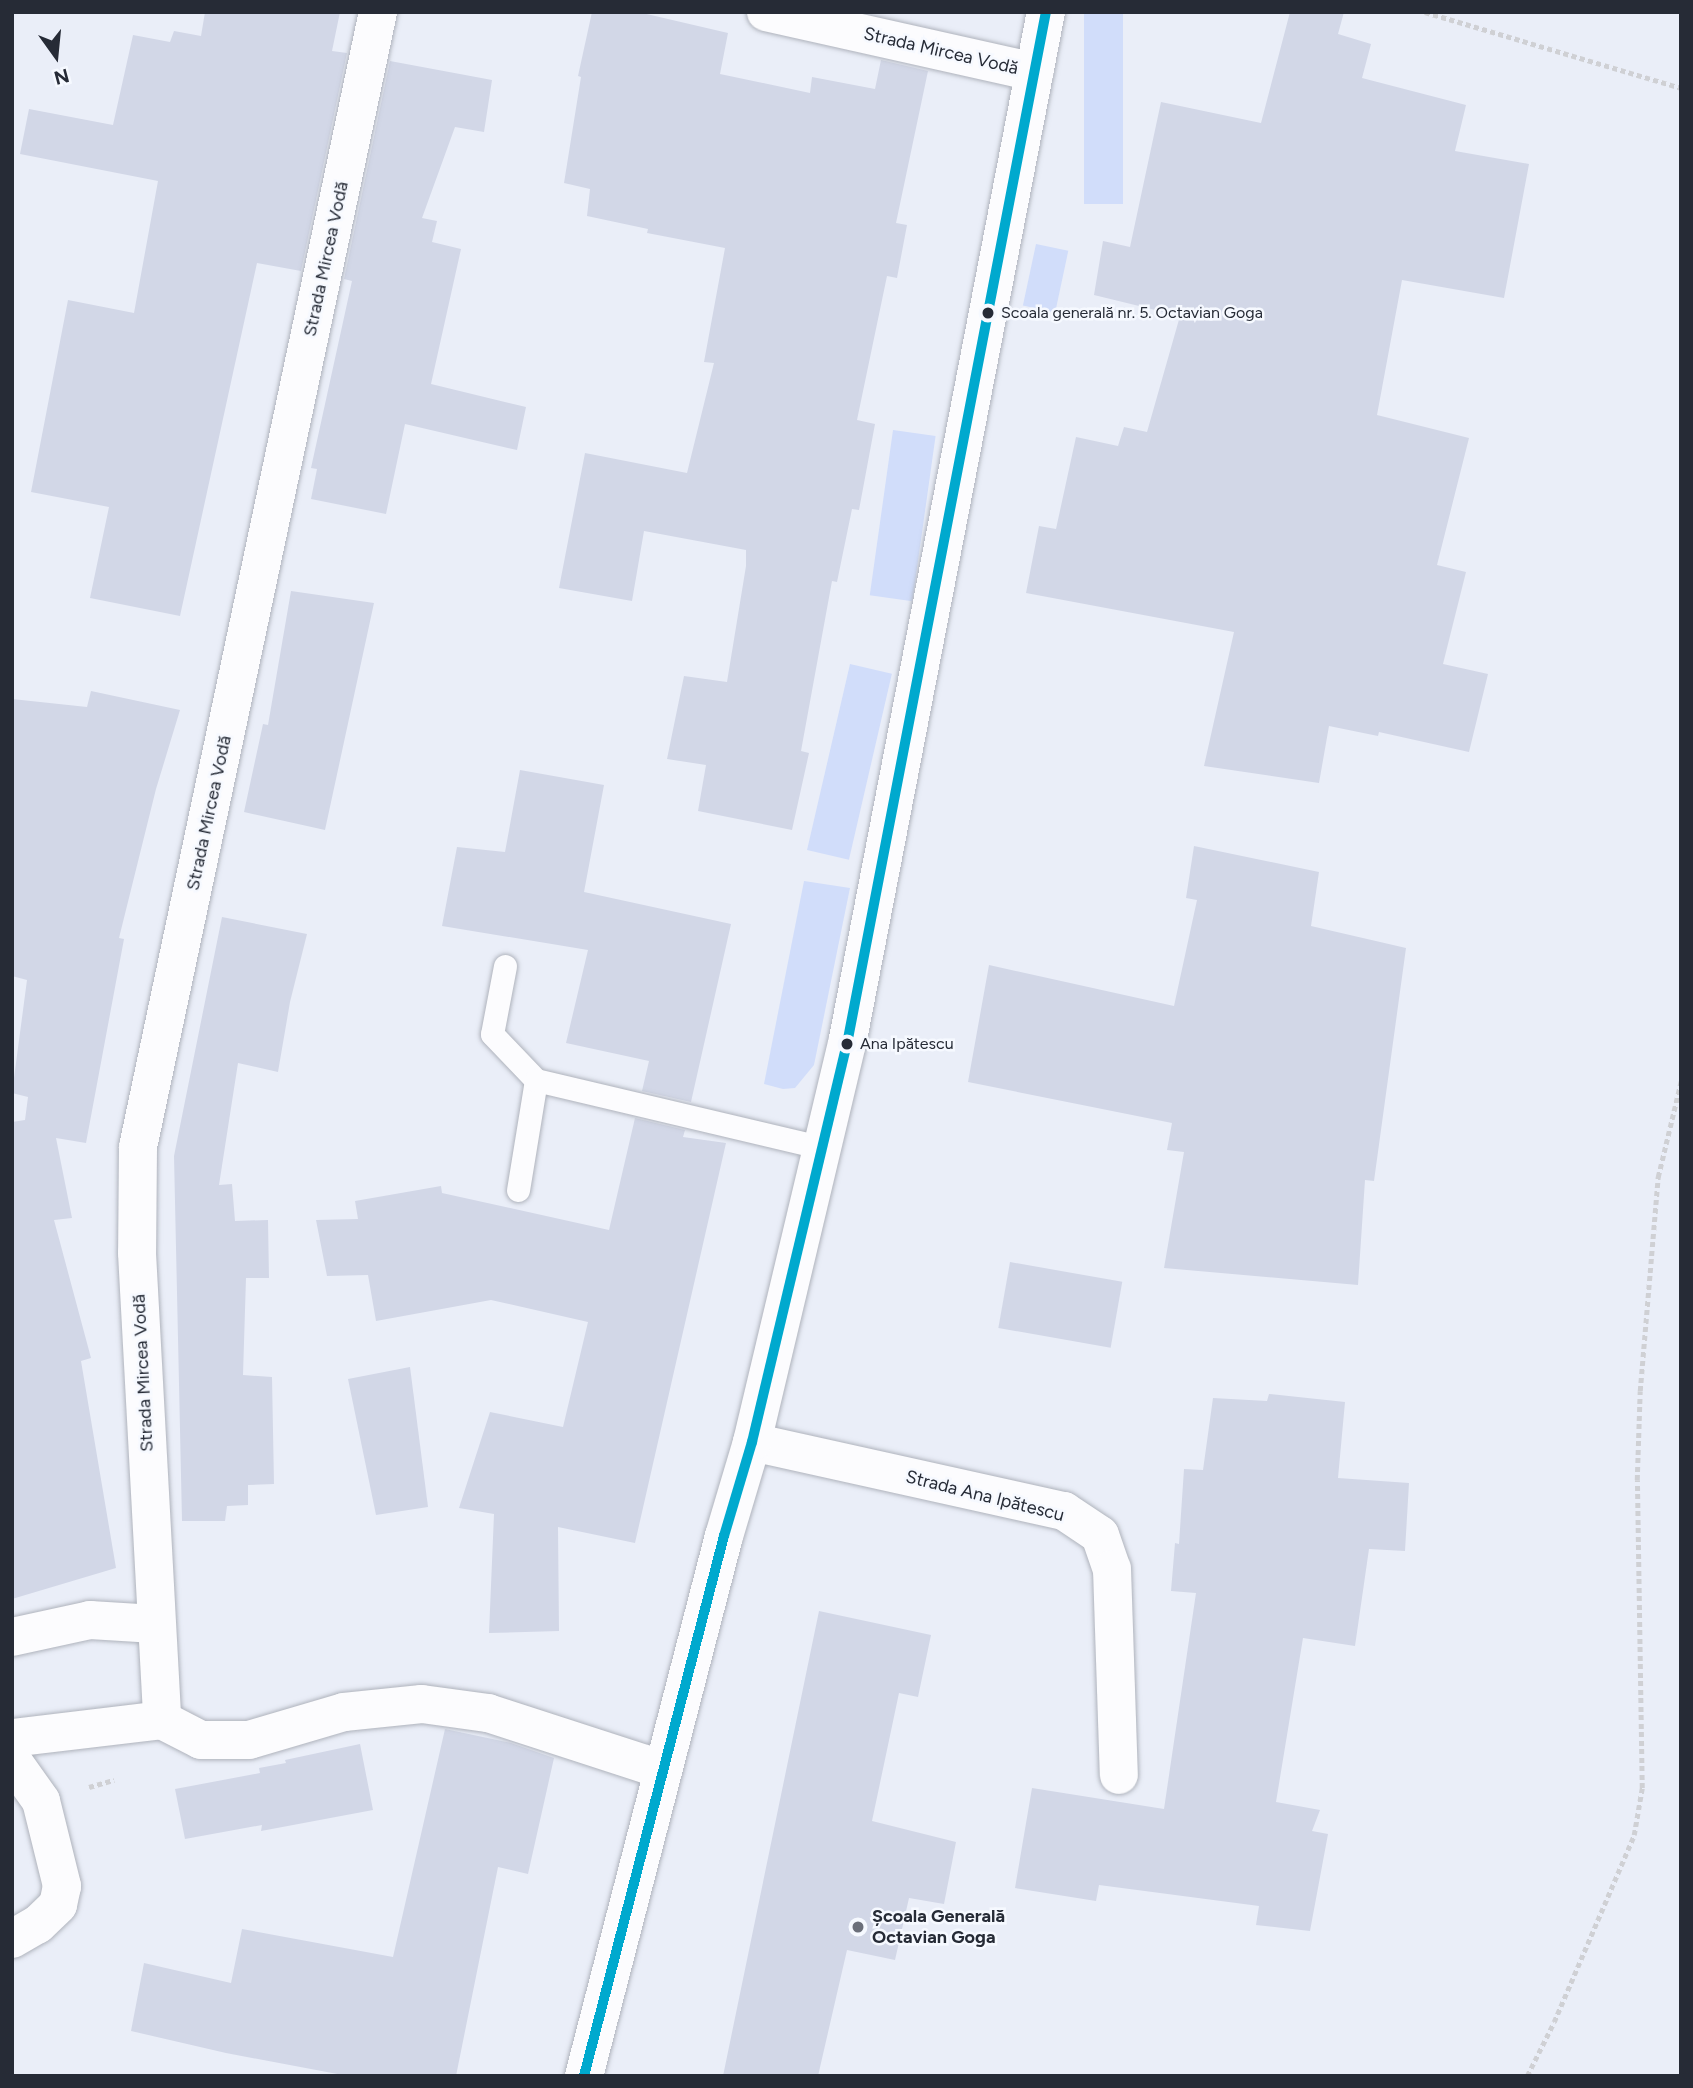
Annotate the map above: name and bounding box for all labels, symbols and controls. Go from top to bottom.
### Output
north arrow [21,21,91,91]
street label: Strada Mircea Vodă [862,23,1020,79]
text: N [51,64,72,90]
street label: Strada Mircea Vodă [299,180,353,338]
place label: Scoala generală nr. 5. Octavian Goga [1001,303,1263,323]
marker: Scoala generală nr. 5. Octavian Goga [981,306,995,320]
street label: Strada Mircea Vodă [182,734,236,892]
place label: Ana Ipătescu [860,1034,954,1054]
marker: Ana Ipătescu [840,1037,854,1051]
street label: Strada Mircea Vodă [128,1294,158,1452]
street label: Strada Ana Ipătescu [904,1466,1066,1526]
place label: Școala Generală Octavian Goga [872,1906,1005,1948]
marker: Școala Generală Octavian Goga [850,1919,866,1935]

